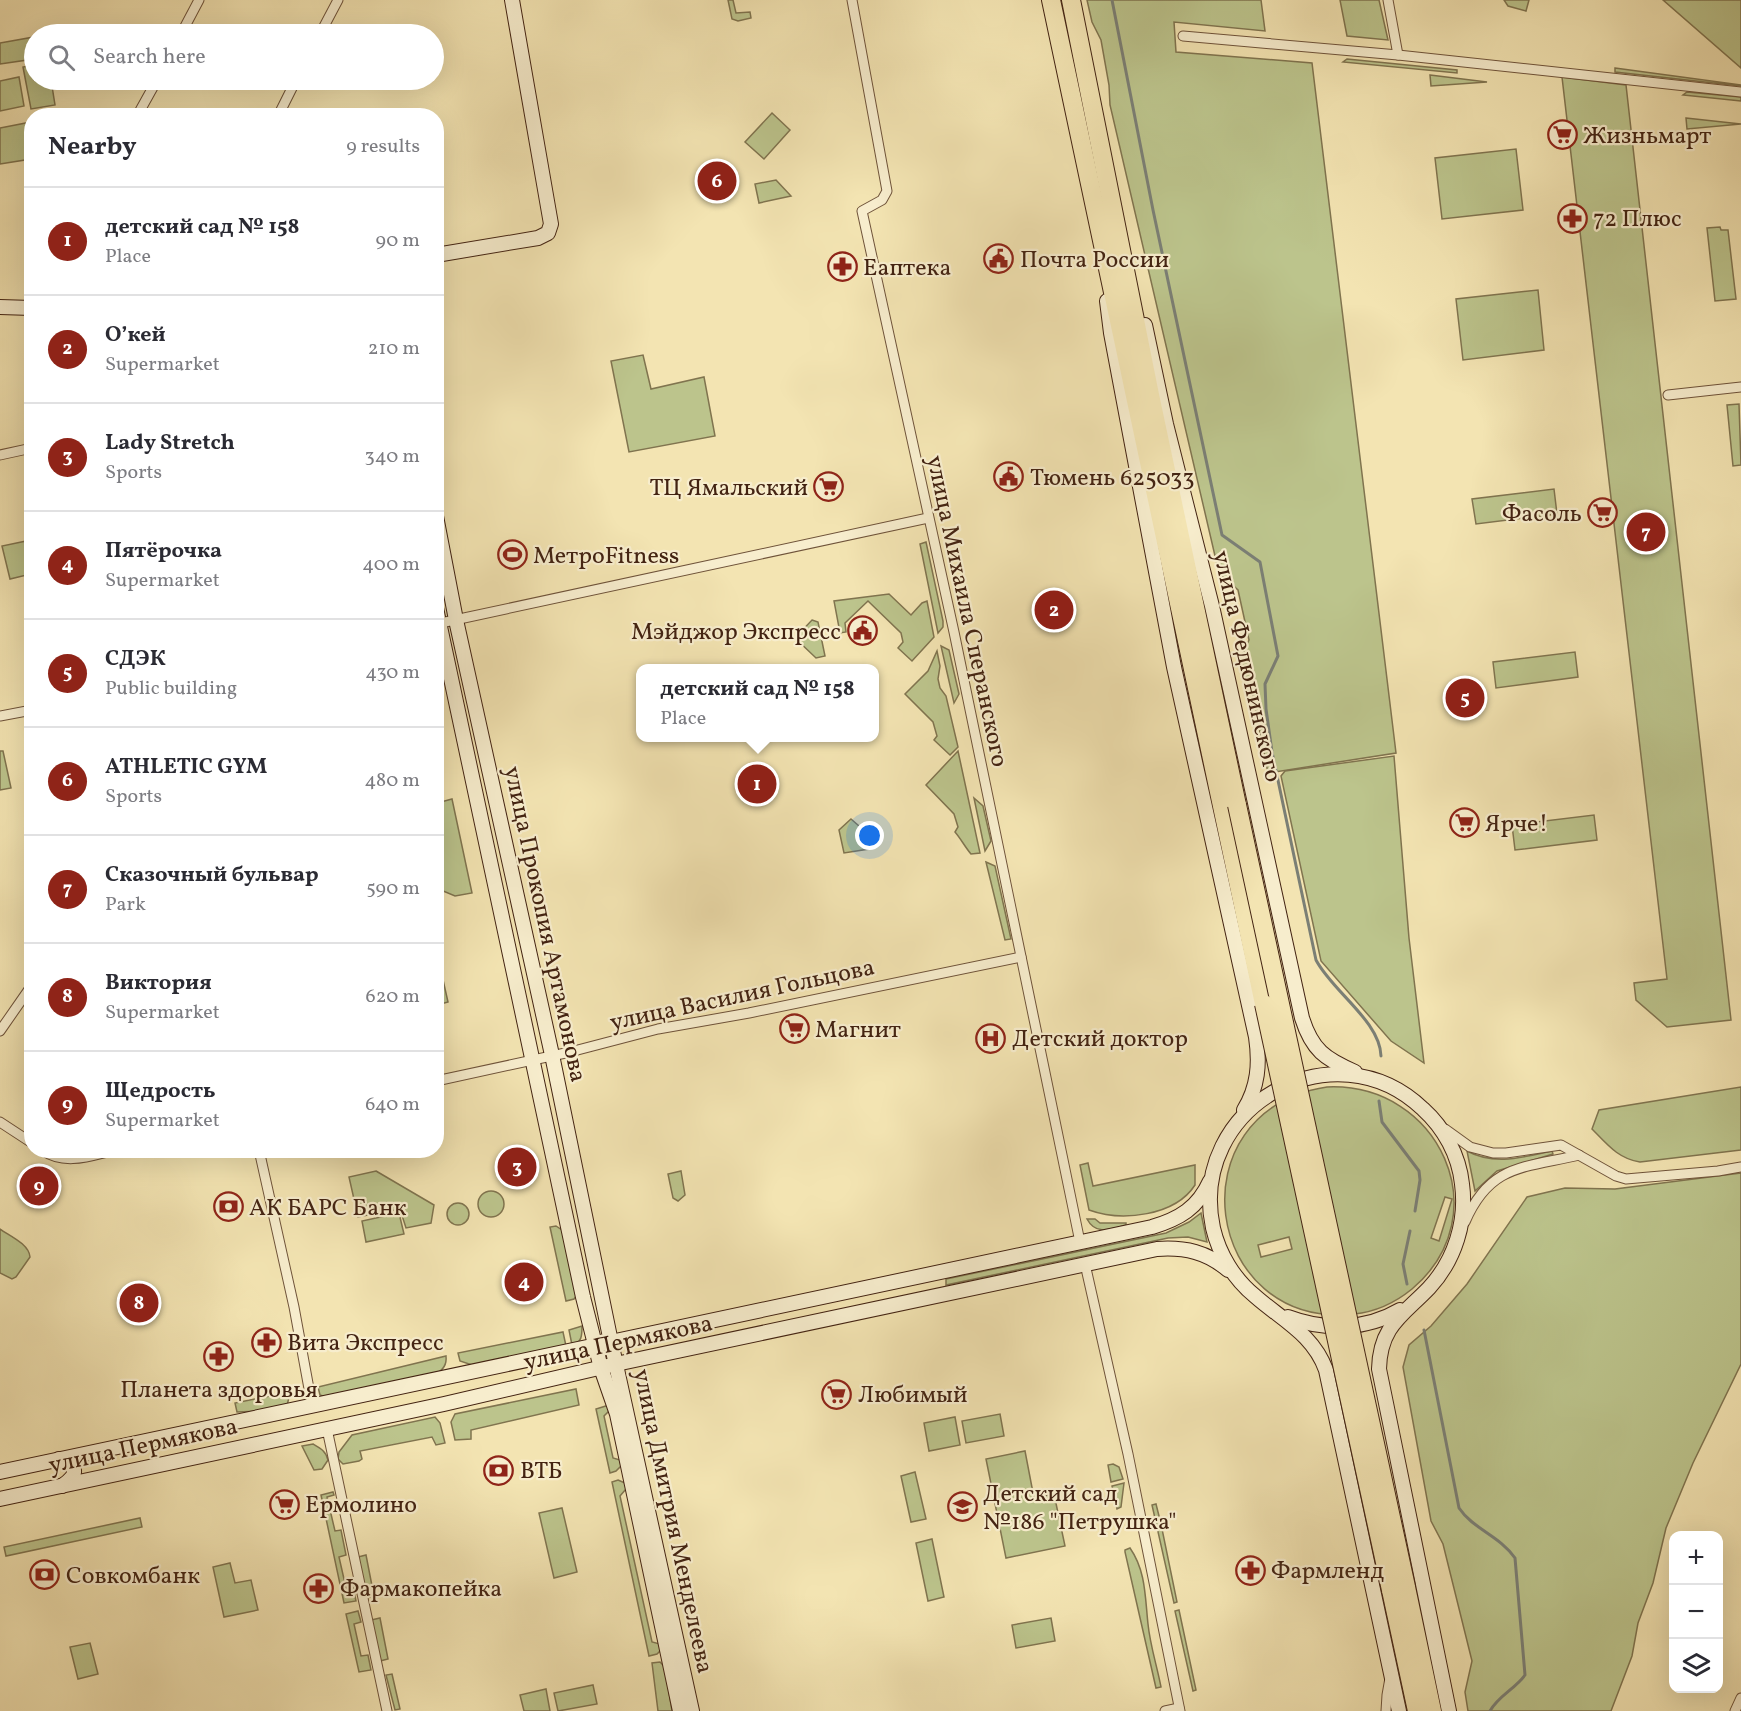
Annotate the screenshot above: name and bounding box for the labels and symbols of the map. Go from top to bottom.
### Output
supermarket icon: Жизньмарт [1546,119,1578,151]
place label: Жизньмарт [1583,120,1711,154]
pin: 6 [698,158,736,204]
pharmacy icon: 72 Плюс [1556,202,1588,234]
place label: 72 Плюс [1593,203,1682,237]
public building icon: Почта России [983,243,1015,275]
place label: Почта России [1020,244,1169,278]
pharmacy icon: Еаптека [826,251,858,283]
place label: Еаптека [863,252,951,286]
street label: улица Михаила Сперанского [916,452,1016,770]
public building icon: Тюмень 625033 [993,461,1025,493]
place label: Тюмень 625033 [1030,462,1195,496]
supermarket icon: ТЦ Ямальский [813,471,845,503]
place label: ТЦ Ямальский [650,472,808,506]
supermarket icon: Фасоль [1587,497,1619,529]
place label: Фасоль [1502,498,1582,532]
pin: 7 [1626,510,1666,554]
sports icon: МетроFitness [496,539,528,571]
place label: МетроFitness [533,540,679,574]
street label: улица Федюнинского [1203,547,1289,786]
pin: 2 [1034,588,1074,632]
public building icon: Мэйджор Экспресс [846,615,878,647]
place label: Мэйджор Экспресс [631,616,841,650]
pin: 5 [1446,676,1484,720]
pin: 1 [738,762,777,806]
street label: улица Прокопия Артамонова [494,763,594,1086]
supermarket icon: Ярче! [1448,807,1480,839]
place label: Ярче! [1485,808,1548,842]
your location [855,821,884,850]
street label: улица Василия Гольцова [607,951,878,1041]
supermarket icon: Магнит [778,1013,810,1045]
place label: Магнит [815,1014,901,1048]
hospital icon: Детский доктор [975,1022,1007,1054]
place label: Детский доктор [1012,1023,1188,1057]
pin: 3 [498,1144,536,1190]
pin: 9 [20,1164,58,1208]
bank icon: АК БАРС Банк [212,1191,244,1223]
place label: АК БАРС Банк [249,1192,407,1226]
pin: 4 [504,1260,544,1304]
pin: 8 [120,1280,158,1326]
street label: улица Пермякова [521,1307,716,1381]
pharmacy icon: Вита Экспресс [250,1326,282,1358]
place label: Вита Экспресс [287,1327,444,1361]
pharmacy icon: Планета здоровья [203,1340,235,1372]
street label: улица Дмитрия Менделеева [623,1366,721,1677]
place label: Планета здоровья [120,1374,318,1408]
supermarket icon: Любимый [821,1378,853,1410]
place label: Любимый [858,1379,968,1413]
street label: улица Пермякова [46,1410,241,1484]
bank icon: ВТБ [483,1454,515,1486]
place label: ВТБ [520,1455,563,1489]
place label: Детский сад №186 "Петрушка" [983,1478,1177,1540]
supermarket icon: Ермолино [268,1488,300,1520]
place label: Ермолино [305,1489,417,1523]
school or university icon: Детский сад №186 "Петрушка" [946,1491,978,1523]
pharmacy icon: Фармленд [1234,1554,1266,1586]
place label: Фармленд [1271,1555,1384,1589]
bank icon: Совкомбанк [29,1559,61,1591]
place label: Совкомбанк [66,1560,200,1594]
pharmacy icon: Фармакопейка [303,1572,335,1604]
place label: Фармакопейка [340,1573,502,1607]

